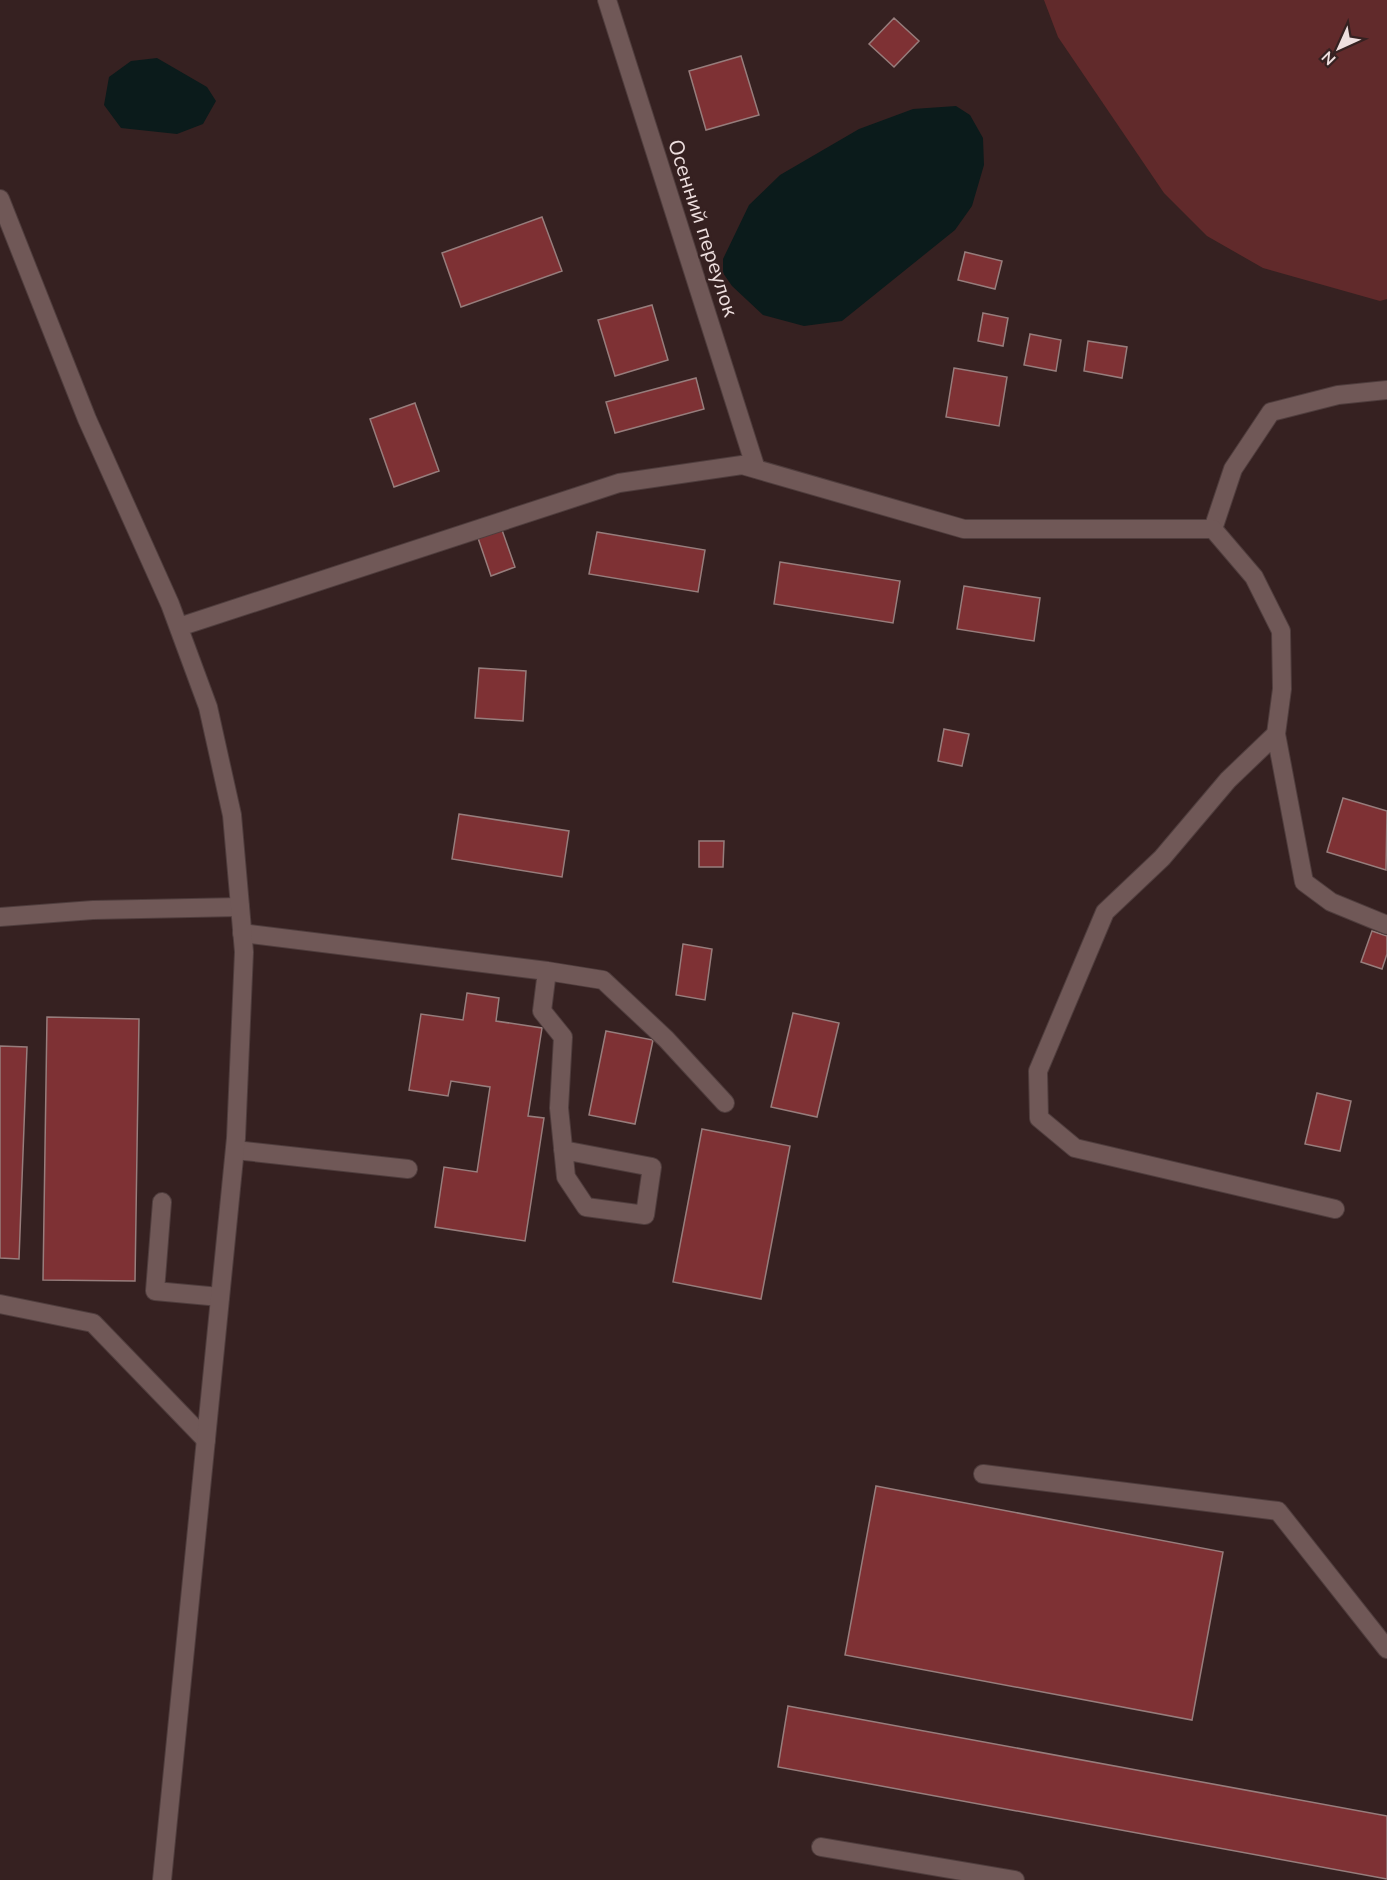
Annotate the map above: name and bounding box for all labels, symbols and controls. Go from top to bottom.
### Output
north arrow [1309,18,1369,78]
text: N [1317,46,1341,70]
street label: Осенний переулок [661,136,745,321]

